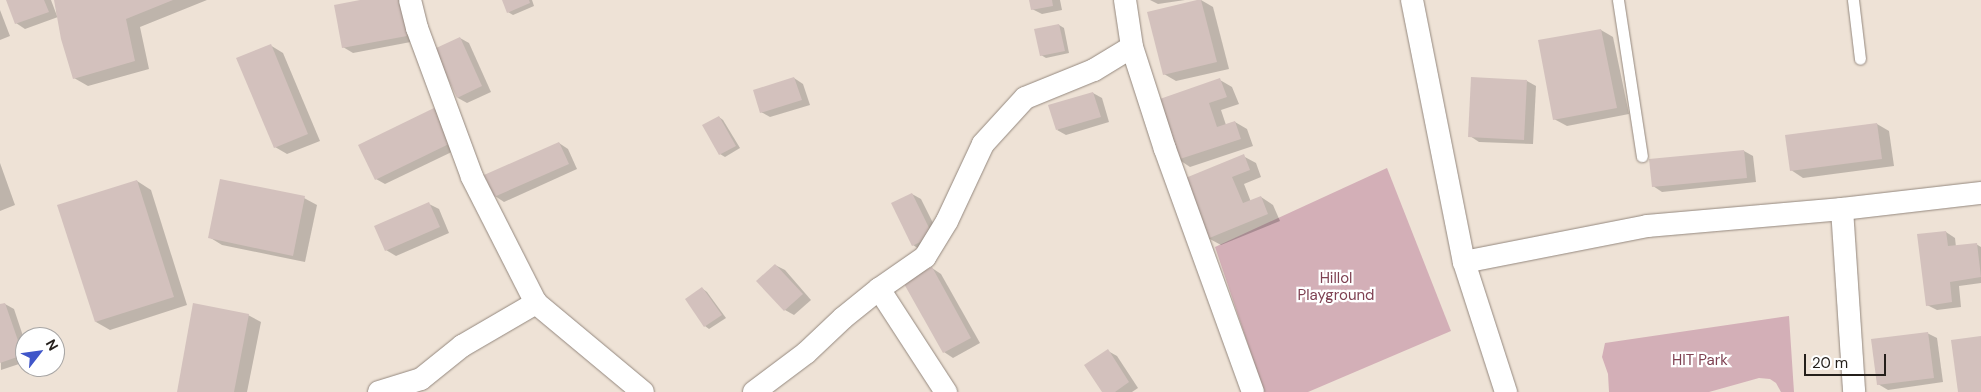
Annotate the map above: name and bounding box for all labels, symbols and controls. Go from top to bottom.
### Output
park label: Hillol Playground [1298,269,1374,304]
north arrow [15,327,65,377]
text: N [42,336,62,354]
scale bar [1806,344,1888,376]
park label: HIT Park [1672,352,1728,370]
text: 20 m [1812,353,1848,373]

